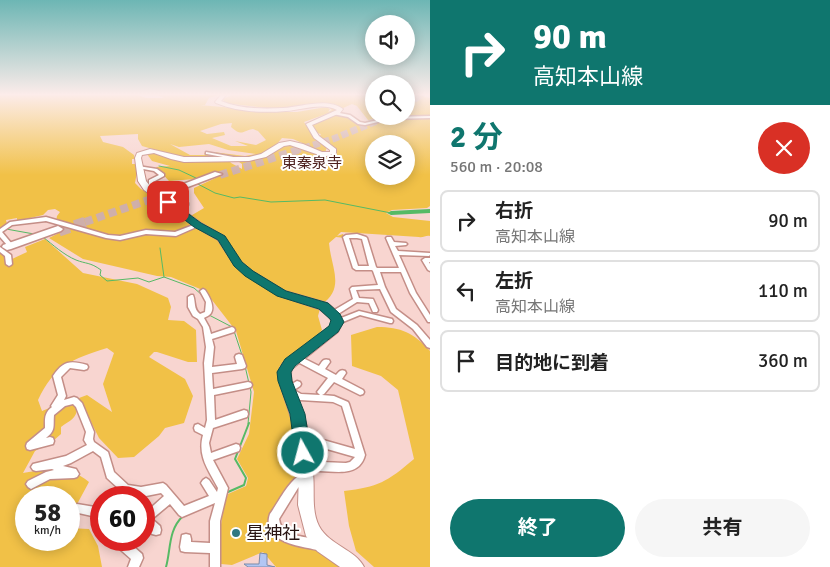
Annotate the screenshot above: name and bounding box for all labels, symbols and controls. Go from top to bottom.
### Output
map controls [365,15,415,185]
button: sound [365,15,415,65]
text: 90 m [533,15,607,58]
icon: right [450,20,515,85]
text: 高知本山線 [533,63,643,90]
button: search [365,75,415,125]
text: 2 分 [450,119,503,156]
button: close [758,122,810,174]
button: layers [365,135,415,185]
district label: 東秦泉寺 [282,154,342,172]
text: 560 m · 20:08 [450,157,543,177]
pin [147,181,189,223]
icon: arrive [154,188,182,216]
text: 右折 [495,199,533,223]
icon: right [452,207,480,235]
text: 90 m [768,209,808,233]
text: 高知本山線 [495,227,575,247]
text: 左折 [495,269,533,293]
icon: left [452,277,480,305]
text: 110 m [758,279,808,303]
text: 高知本山線 [495,297,575,317]
icon: arrive [452,347,480,375]
text: 360 m [758,349,808,373]
text: 目的地に到着 [495,351,609,375]
position arrow [276,426,328,478]
speed limit sign: 60 [90,486,155,551]
text: 58 [34,497,61,528]
button: 終了 [450,499,625,557]
button: 共有 [635,499,810,557]
place label: 星神社 [246,522,300,544]
text: km/h [34,523,61,538]
marker: 星神社 [230,527,242,539]

